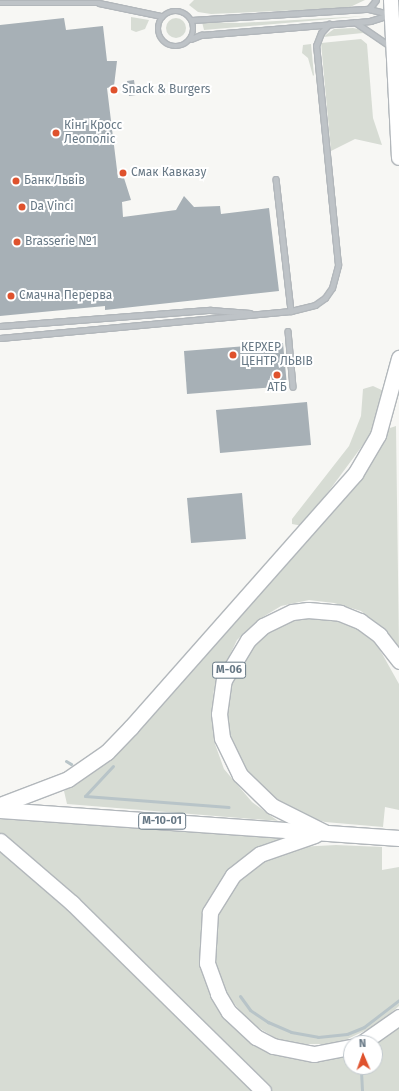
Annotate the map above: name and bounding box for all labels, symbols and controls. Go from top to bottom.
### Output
place label: Snack & Burgers [122,83,210,97]
marker: Snack & Burgers [109,85,119,95]
place label: Кінґ Кросс Леополіс [64,119,122,147]
marker: Кінґ Кросс Леополіс [51,128,61,138]
place label: Смак Кавказу [131,166,206,180]
marker: Смак Кавказу [118,168,128,178]
place label: Банк Львів [24,174,85,188]
marker: Банк Львів [11,176,21,186]
place label: Da Vinci [30,200,74,214]
marker: Da Vinci [17,202,27,212]
place label: Brasserie №1 [25,235,97,249]
marker: Brasserie №1 [12,237,22,247]
place label: Смачна Перерва [19,289,112,303]
marker: Смачна Перерва [6,291,16,301]
place label: КЕРХЕР ЦЕНТР ЛЬВІВ [241,341,313,369]
marker: КЕРХЕР ЦЕНТР ЛЬВІВ [228,350,238,360]
marker: АТБ [272,370,282,380]
place label: АТБ [267,381,287,395]
road number: М-06 [212,661,246,679]
road number: М-10-01 [138,812,186,830]
north arrow [343,1035,383,1075]
text: N [359,1037,366,1050]

